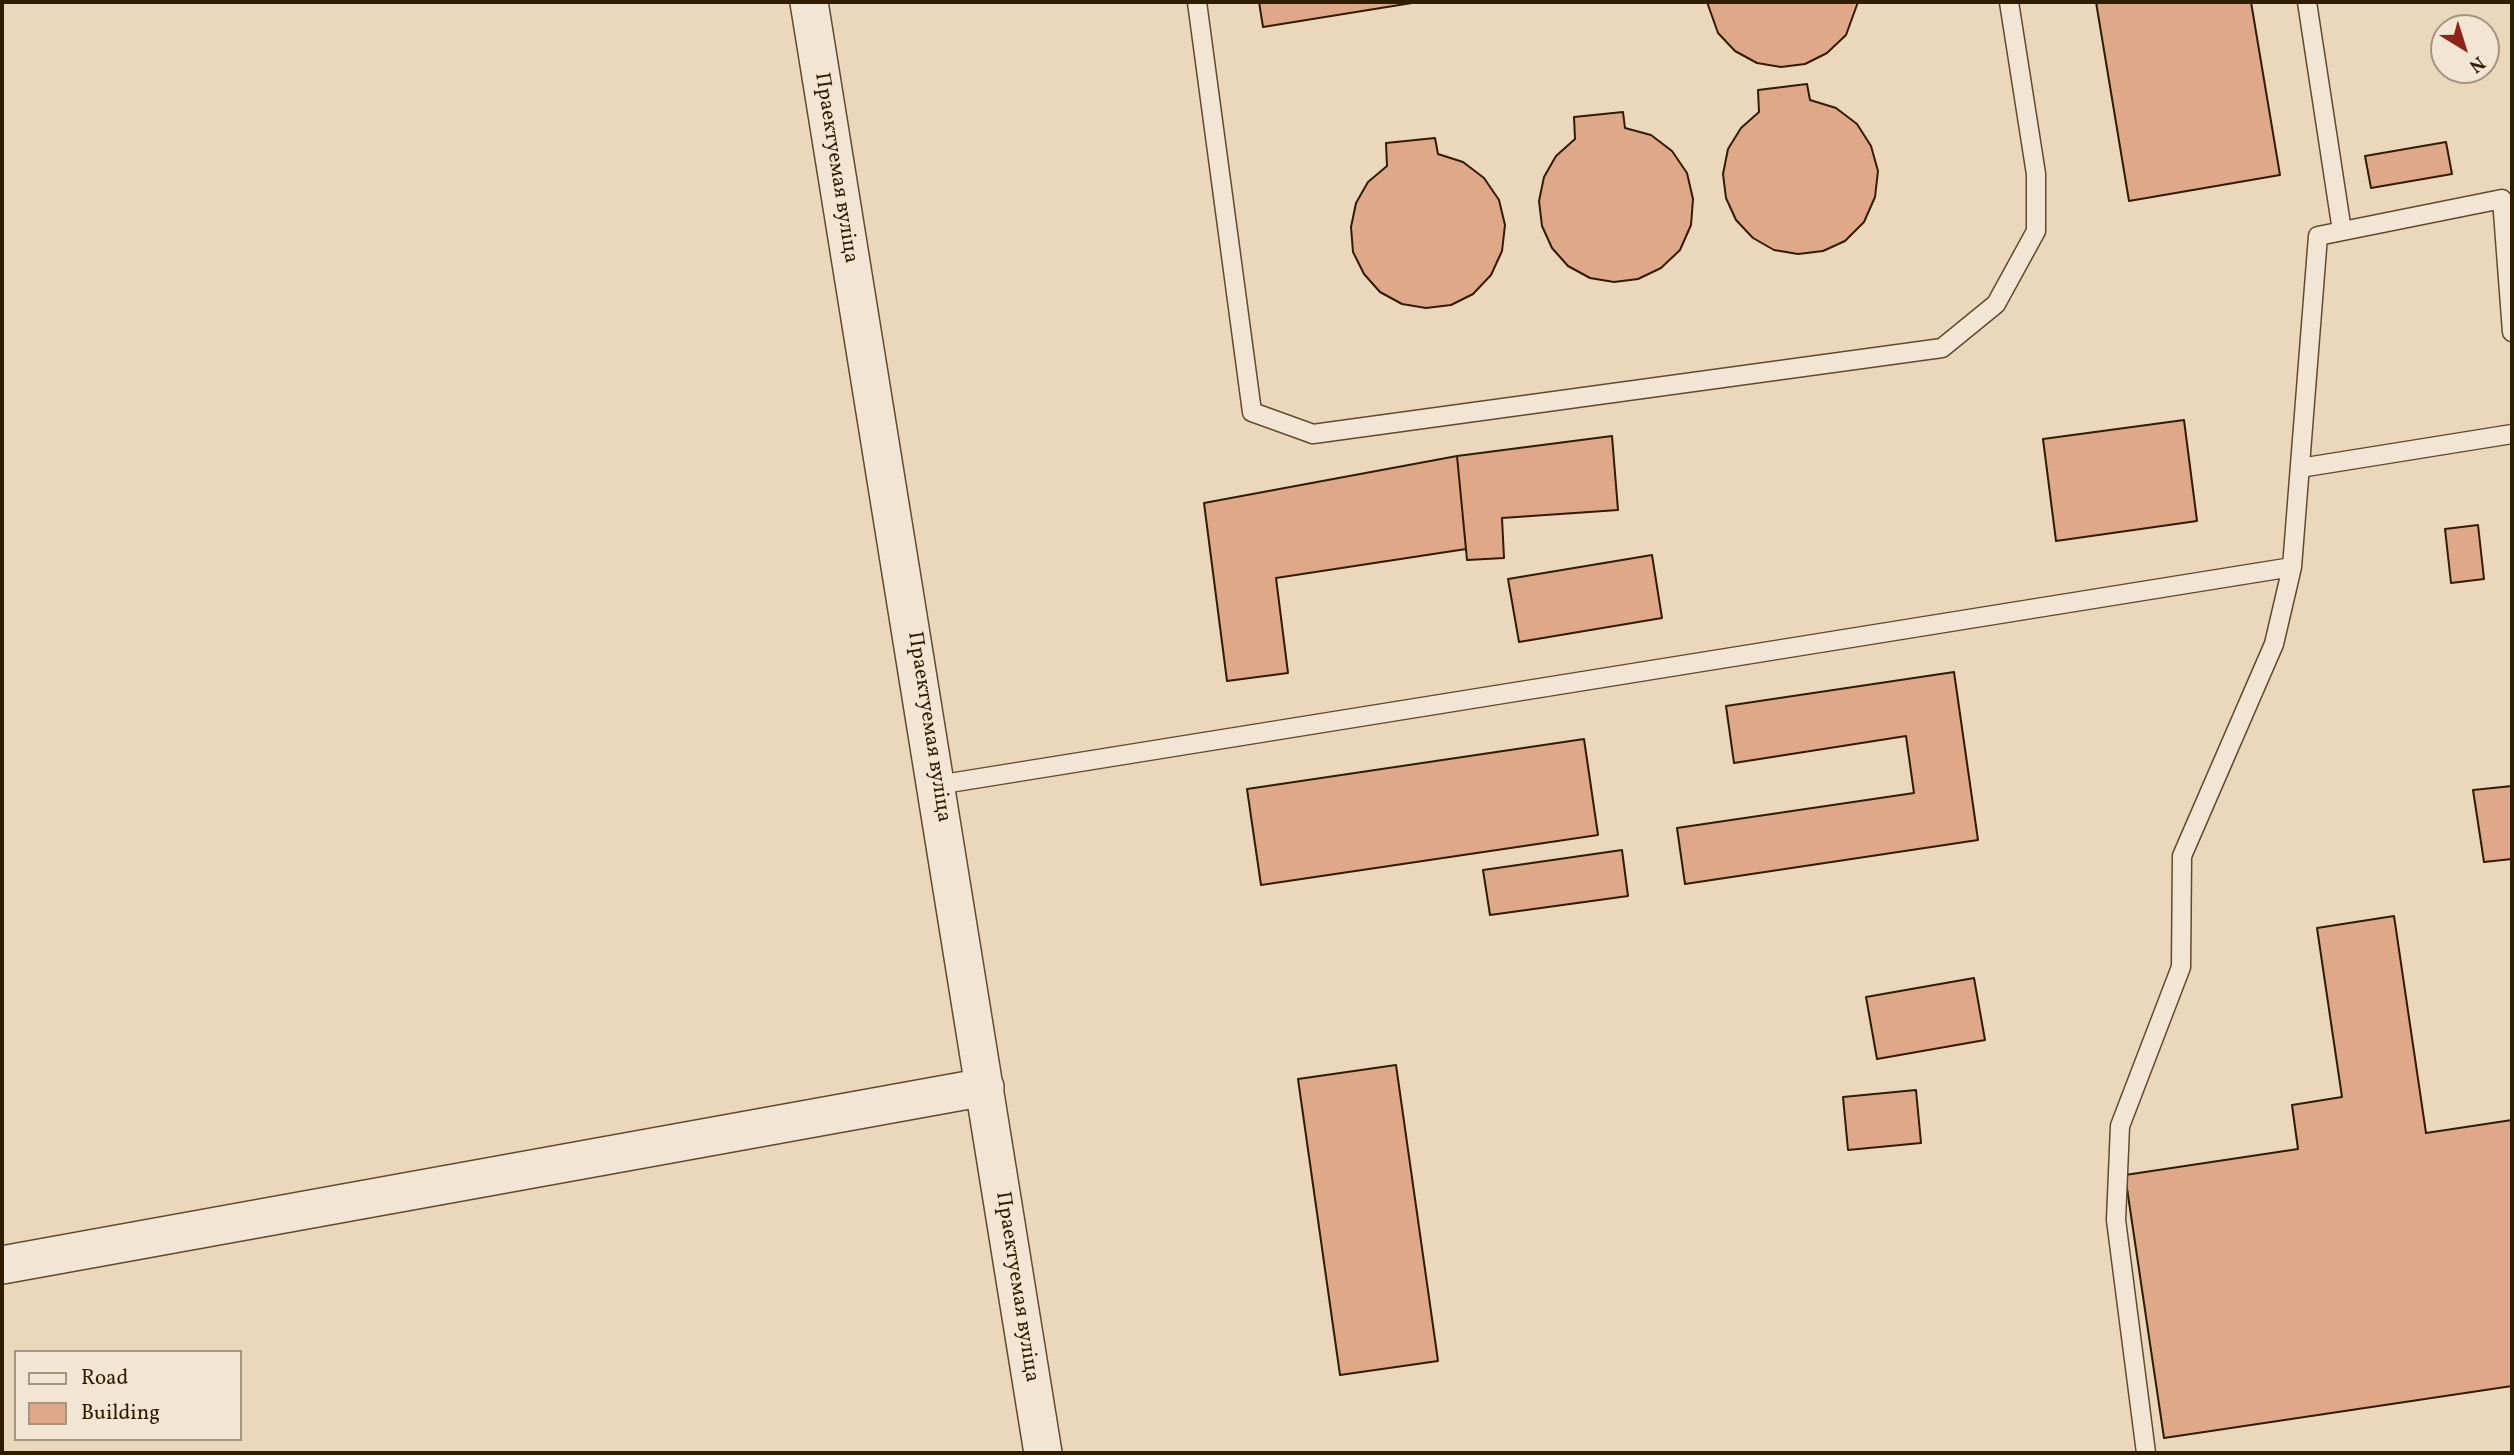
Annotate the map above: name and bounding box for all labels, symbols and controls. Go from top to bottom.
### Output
north arrow [2430,14,2500,84]
text: N [2463,49,2490,78]
street label: Праектуемая вуліца [807,71,863,265]
street label: Праектуемая вуліца [900,630,956,824]
street label: Праектуемая вуліца [988,1190,1044,1384]
legend [14,1350,242,1441]
text: Road [81,1364,128,1393]
text: Building [81,1399,160,1428]

